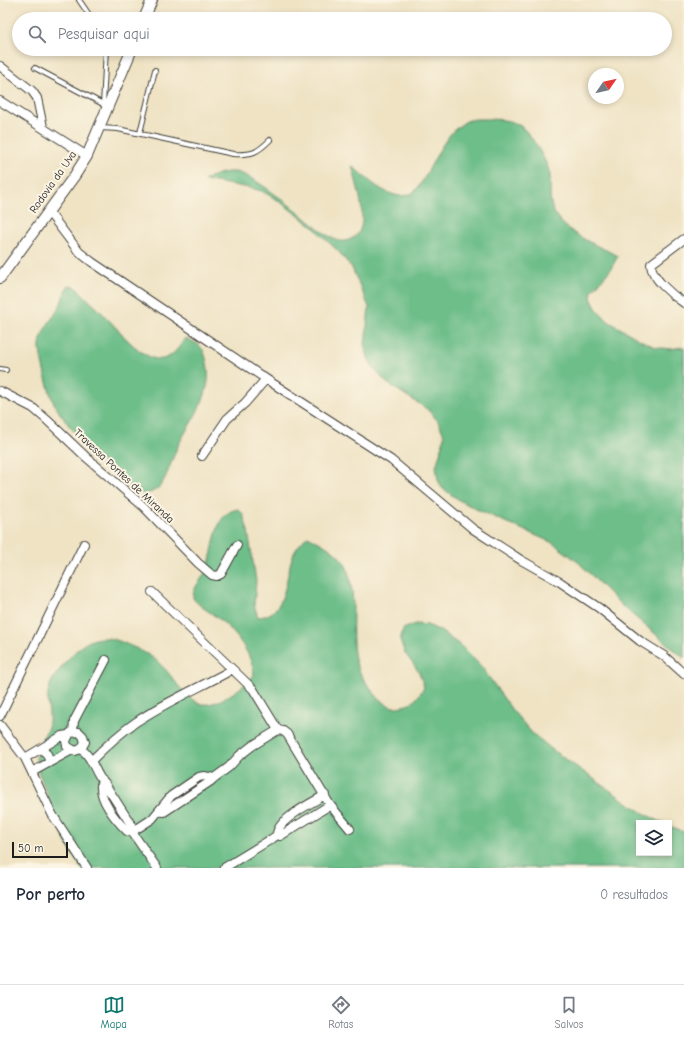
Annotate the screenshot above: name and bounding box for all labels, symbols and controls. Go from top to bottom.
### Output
search box [12,12,672,56]
icon: search [26,23,48,45]
text: Pesquisar aqui [58,25,150,43]
north arrow [588,68,624,104]
street label: Rodovia da Uva [27,148,79,216]
street label: Travessa Pontes de Miranda [71,426,177,526]
map controls [636,820,672,856]
button: layers [636,820,672,856]
scale bar [12,840,68,859]
text: 50 m [18,842,43,855]
text: Por perto [16,885,85,904]
text: 0 resultados [600,887,668,902]
tab: Mapa [101,994,127,1031]
tab: Rotas [328,994,353,1031]
tab: Salvos [555,994,583,1031]

